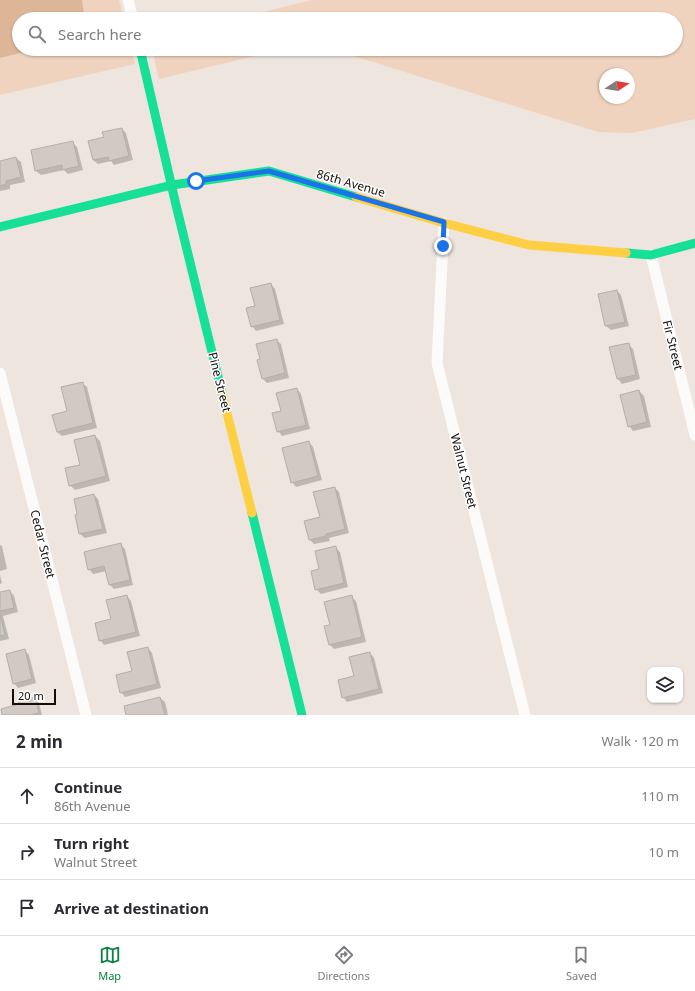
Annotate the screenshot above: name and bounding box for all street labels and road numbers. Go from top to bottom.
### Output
street label: 86th Avenue [315,165,388,201]
street label: Fir Street [659,318,688,372]
street label: Pine Street [204,350,236,414]
street label: Walnut Street [446,432,482,511]
street label: Cedar Street [26,508,60,581]

